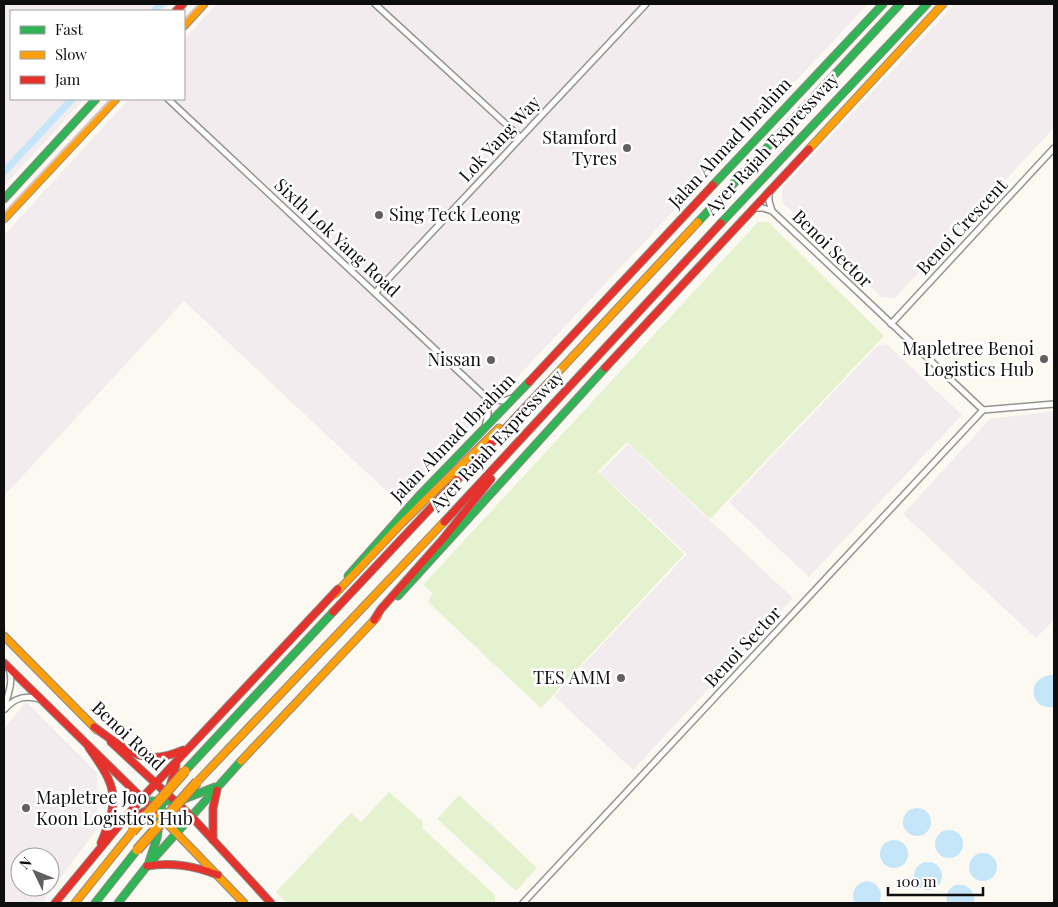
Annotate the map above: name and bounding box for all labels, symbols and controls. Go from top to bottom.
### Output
legend [10,10,185,100]
text: Fast [55,19,84,39]
text: Slow [55,44,87,64]
street label: Ayer Rajah Expressway [698,67,844,220]
text: Jam [54,69,81,89]
street label: Jalan Ahmad Ibrahim [662,72,796,213]
street label: Lok Yang Way [453,90,545,187]
place label: Stamford Tyres [542,125,618,170]
marker: Stamford Tyres [621,142,633,154]
street label: Sixth Lok Yang Road [270,173,406,302]
street label: Benoi Crescent [911,173,1012,279]
place label: Sing Teck Leong [389,202,521,226]
street label: Benoi Sector [787,204,878,293]
marker: Sing Teck Leong [373,209,385,221]
place label: Mapletree Benoi Logistics Hub [902,336,1034,381]
place label: Nissan [427,347,481,371]
marker: Mapletree Benoi Logistics Hub [1038,353,1050,365]
marker: Nissan [485,354,497,366]
street label: Ayer Rajah Expressway [423,364,569,517]
street label: Jalan Ahmad Ibrahim [384,368,520,508]
street label: Benoi Sector [699,601,786,692]
place label: TES AMM [533,665,611,689]
marker: TES AMM [615,672,627,684]
street label: Benoi Road [87,695,171,776]
place label: Mapletree Joo Koon Logistics Hub [36,785,193,830]
marker: Mapletree Joo Koon Logistics Hub [20,802,32,814]
north arrow [10,847,60,897]
text: N [15,853,36,873]
scale bar [888,864,983,896]
text: 100 m [896,871,937,891]

